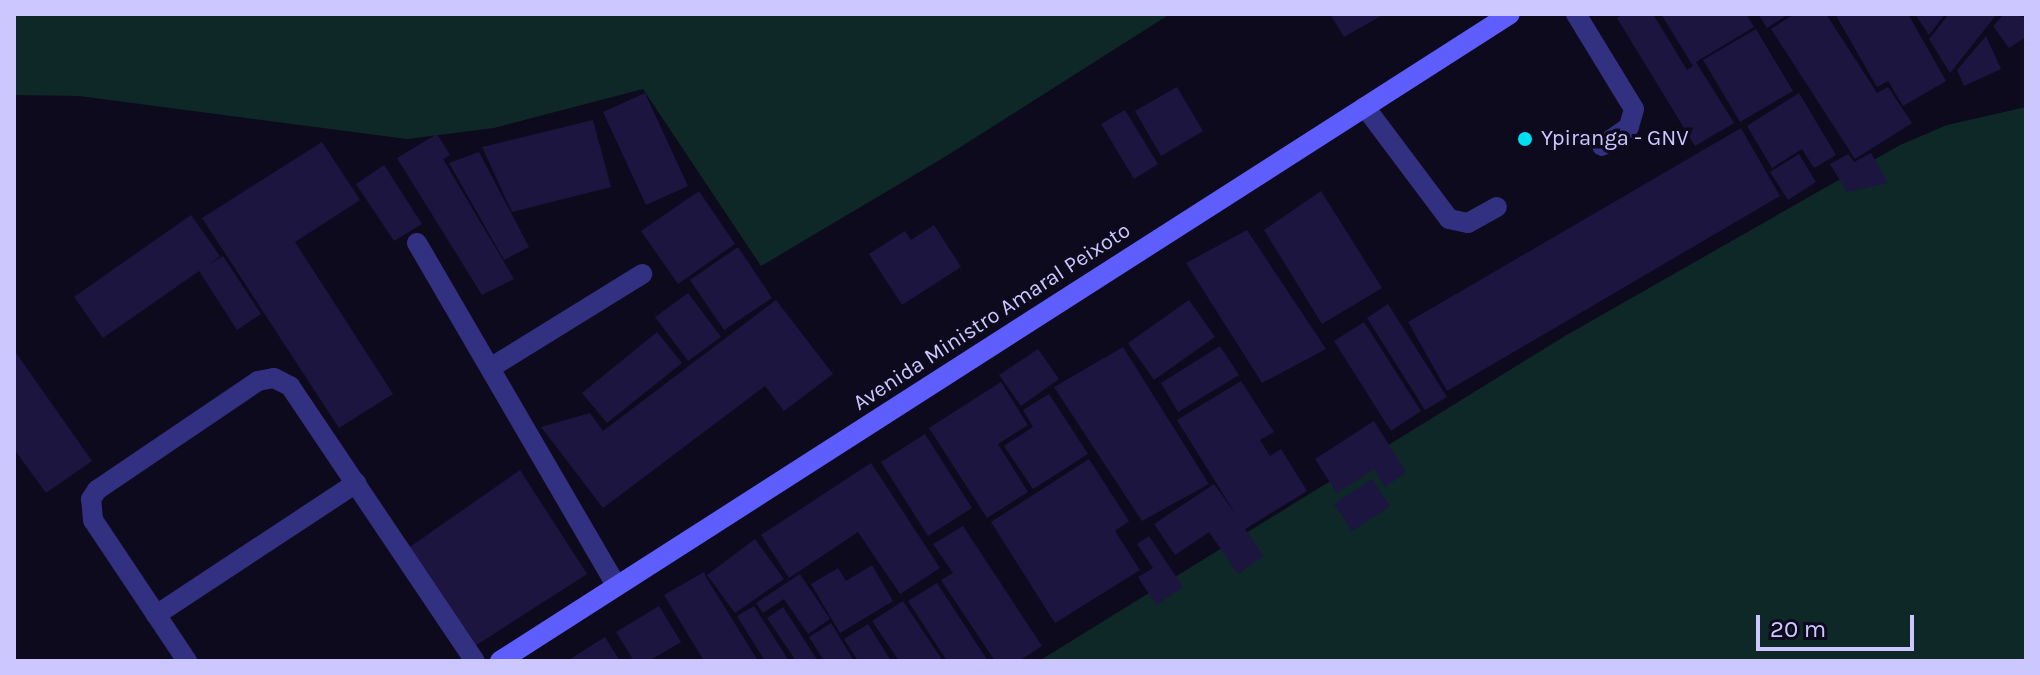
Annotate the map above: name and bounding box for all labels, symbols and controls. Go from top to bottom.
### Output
place label: Ypiranga - GNV [1541,126,1689,152]
marker: Ypiranga - GNV [1516,130,1534,148]
street label: Avenida Ministro Amaral Peixoto [848,217,1136,417]
scale bar [1760,599,1918,649]
text: 20 m [1770,615,1826,643]

